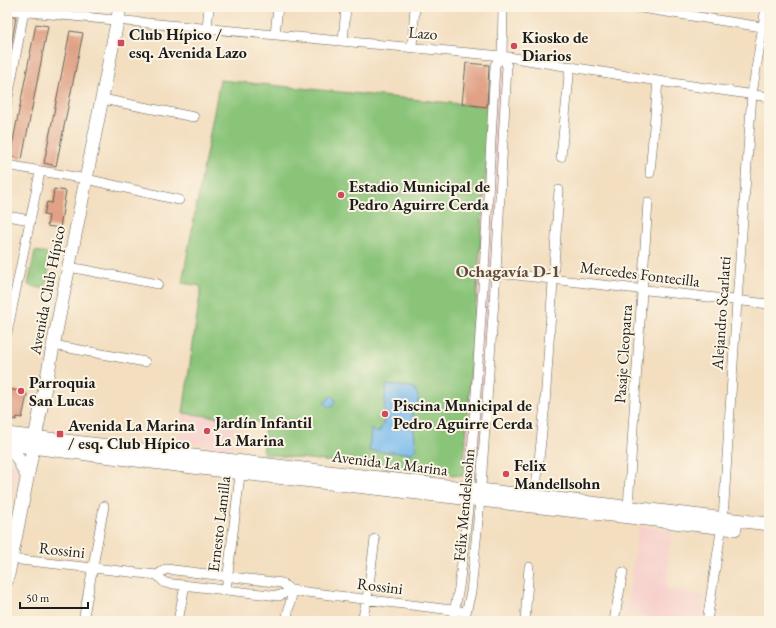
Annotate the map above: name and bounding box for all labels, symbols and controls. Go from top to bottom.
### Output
street label: Lazo [407,21,439,45]
place label: Club Hípico / esq. Avenida Lazo [129,24,247,63]
place label: Kiosko de Diarios [522,27,589,66]
marker: Club Hípico / esq. Avenida Lazo [116,38,126,48]
marker: Kiosko de Diarios [509,41,519,51]
place label: Estadio Municipal de Pedro Aguirre Cerda [349,176,490,215]
marker: Estadio Municipal de Pedro Aguirre Cerda [336,190,346,200]
street label: Avenida Club Hípico [24,224,70,357]
street label: Alejandro Scarlatti [706,255,735,371]
street label: Mercedes Fontecilla [579,256,702,292]
district label: Ochagavía D-1 [456,260,560,282]
street label: Pasaje Cleopatra [609,303,637,404]
place label: Parroquia San Lucas [29,372,97,411]
marker: Parroquia San Lucas [16,386,26,396]
place label: Piscina Municipal de Pedro Aguirre Cerda [393,395,534,434]
marker: Piscina Municipal de Pedro Aguirre Cerda [380,409,390,419]
place label: Jardín Infantil La Marina [213,412,312,451]
place label: Avenida La Marina / esq. Club Hípico [67,415,196,454]
marker: Jardín Infantil La Marina [202,426,212,436]
marker: Avenida La Marina / esq. Club Hípico [55,429,65,439]
street label: Avenida La Marina [330,445,450,481]
street label: Félix Mendelssohn [449,447,479,562]
place label: Felix Mandellsohn [514,455,600,494]
marker: Felix Mandellsohn [501,469,511,479]
street label: Ernesto Lamilla [203,474,235,573]
street label: Rossini [38,537,86,563]
street label: Rossini [356,573,404,599]
scale bar [20,584,88,610]
text: 50 m [26,590,50,606]

